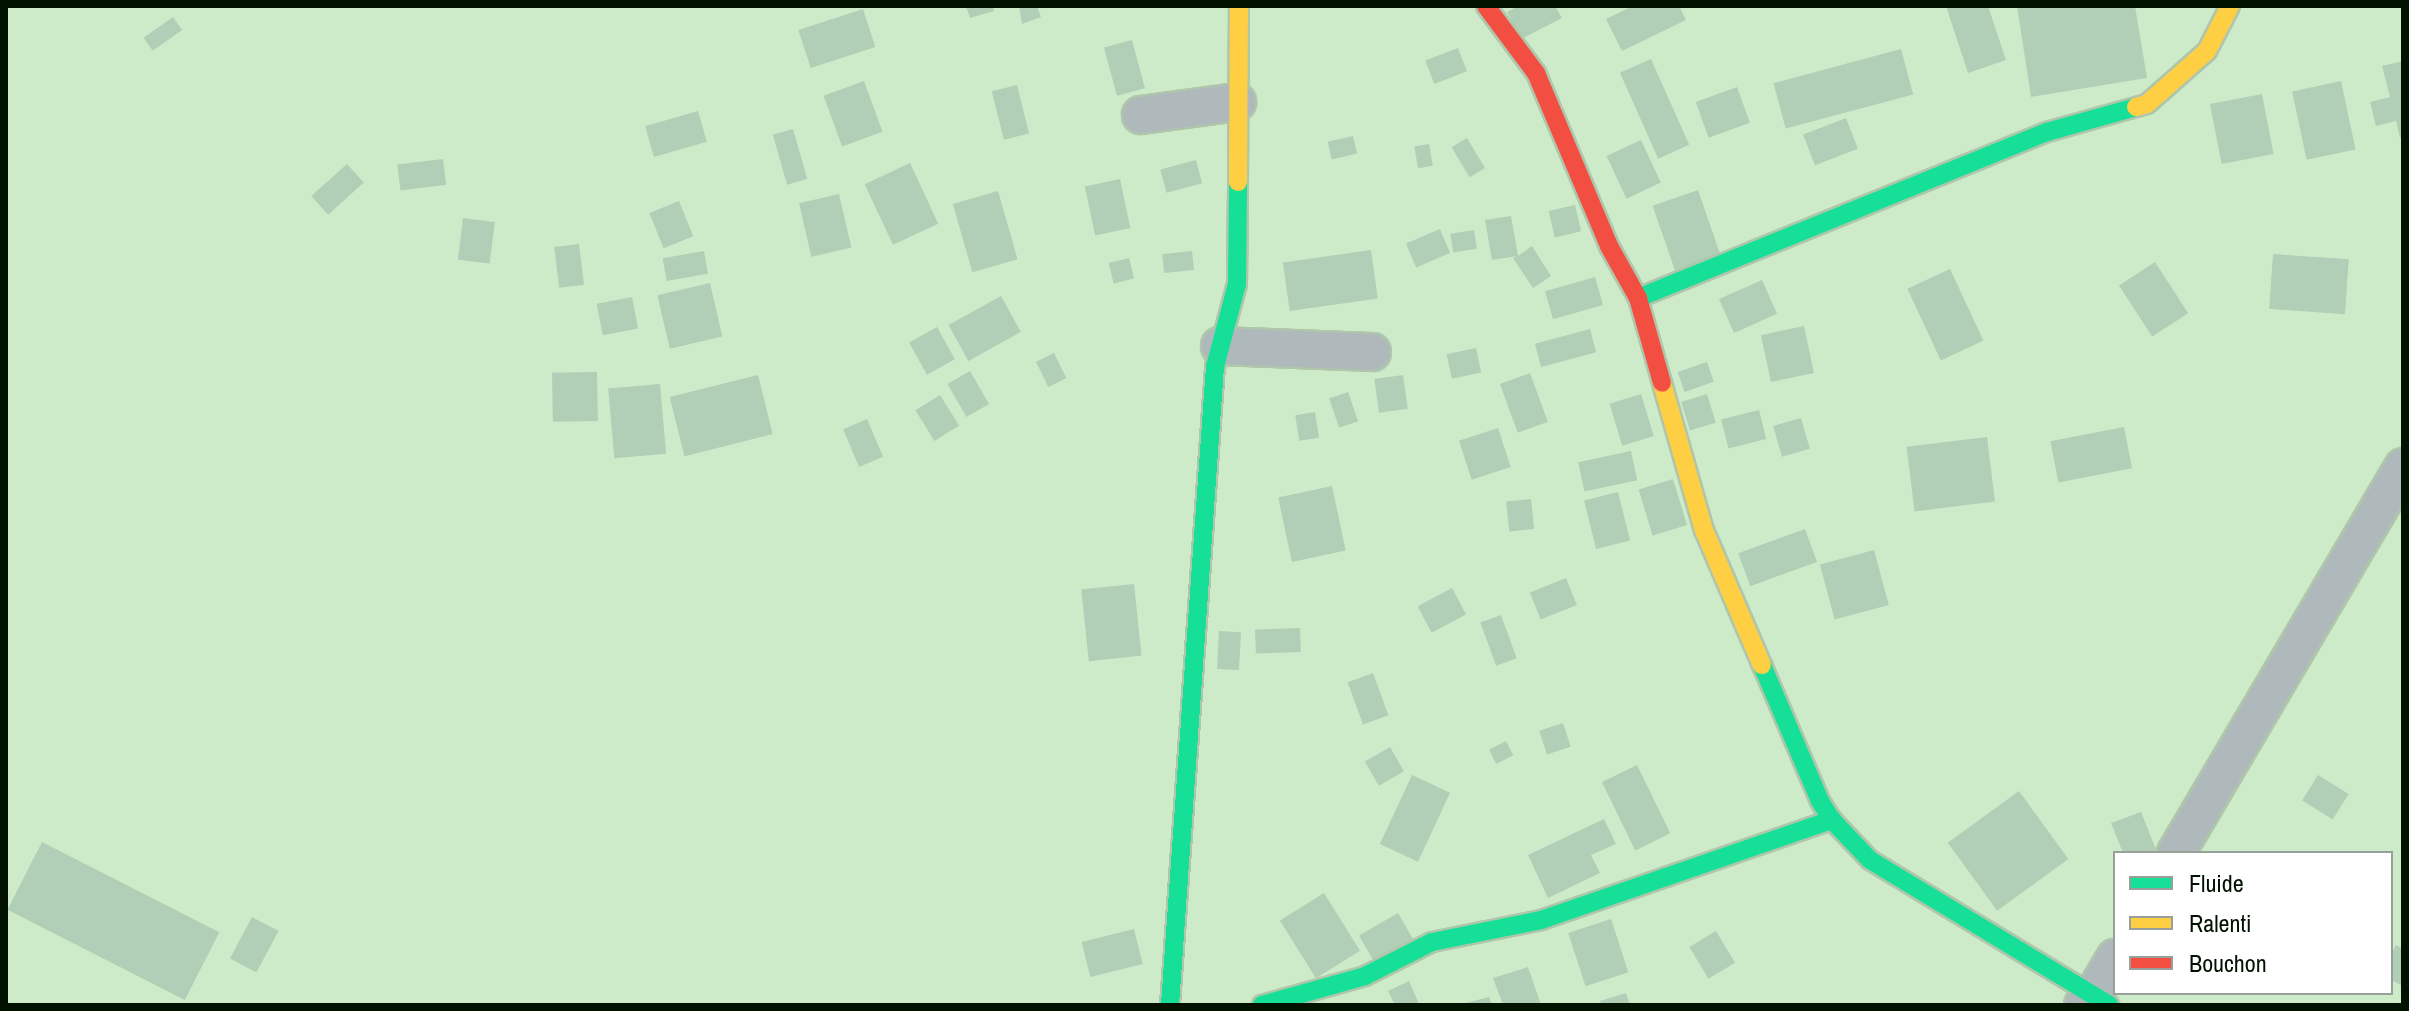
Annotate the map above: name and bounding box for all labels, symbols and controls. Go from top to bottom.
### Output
legend [2113,851,2393,995]
text: Fluide [2189,867,2244,899]
text: Ralenti [2189,907,2251,939]
text: Bouchon [2189,947,2267,979]

